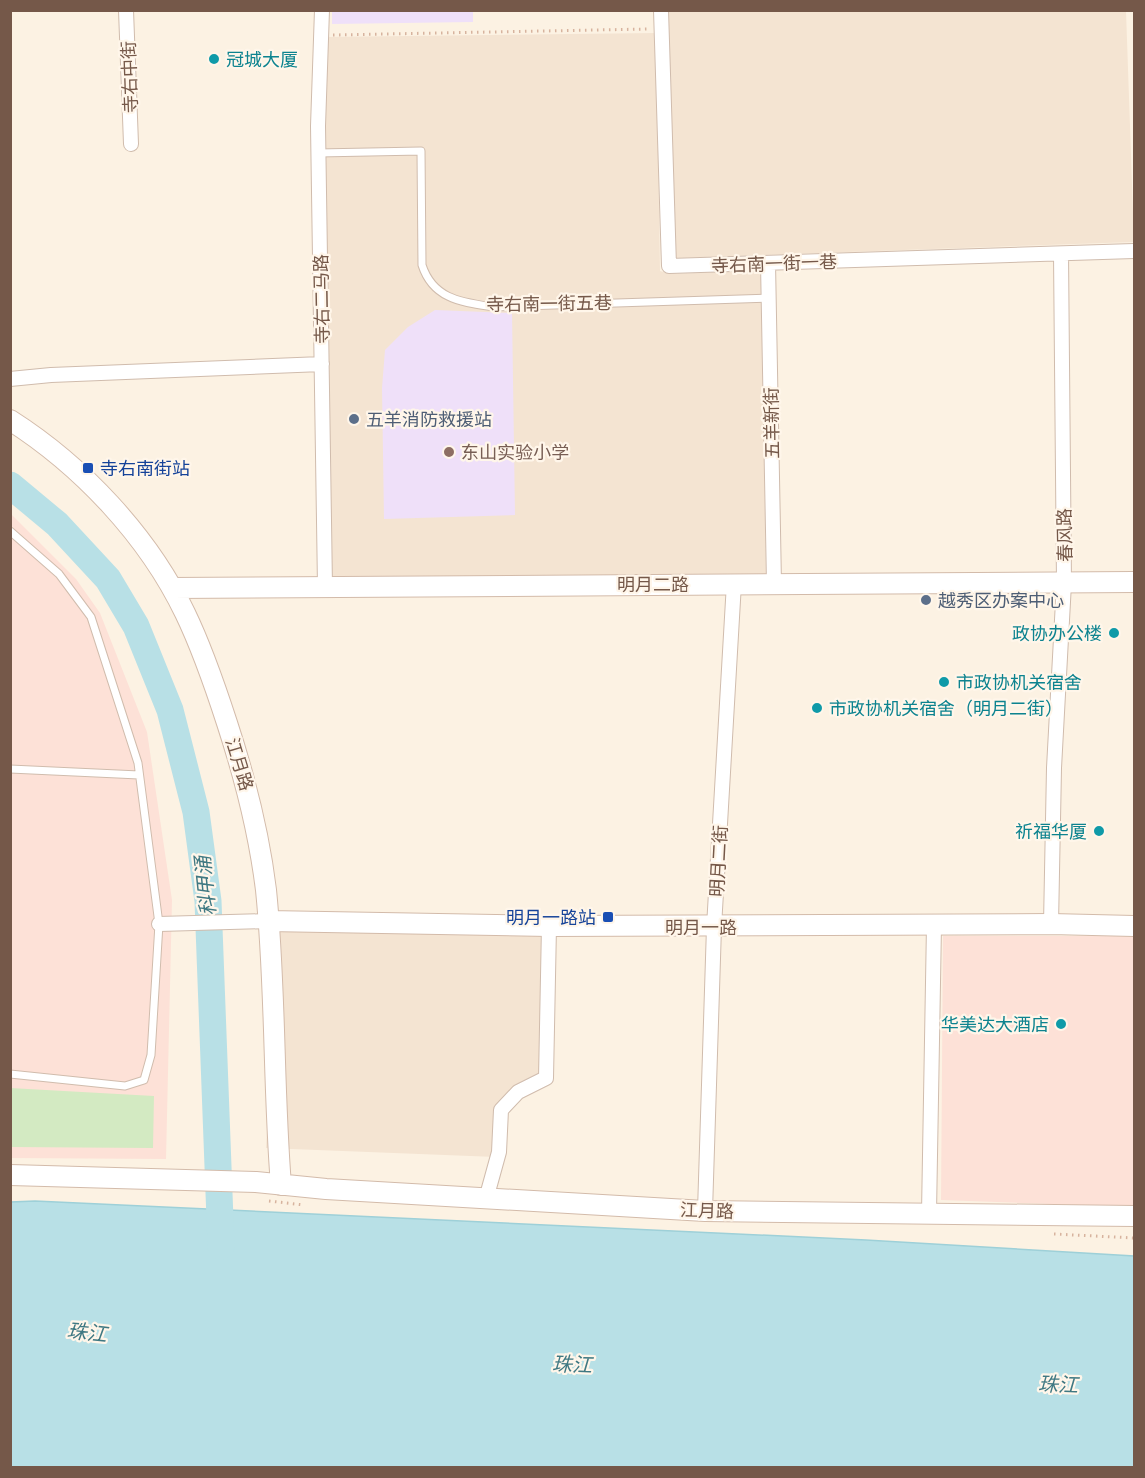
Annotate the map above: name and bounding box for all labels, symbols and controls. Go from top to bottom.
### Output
street label: 寺右中街 [116,41,142,113]
place label: 冠城大厦 [226,47,298,71]
marker: 冠城大厦 [207,52,221,66]
street label: 寺右南一街一巷 [711,249,837,277]
street label: 寺右二马路 [308,254,334,344]
street label: 寺右南一街五巷 [486,290,612,316]
street label: 五羊新街 [758,387,784,459]
place label: 五羊消防救援站 [366,407,492,431]
marker: 五羊消防救援站 [347,412,361,426]
place label: 东山实验小学 [461,440,569,464]
marker: 东山实验小学 [442,445,456,459]
place label: 寺右南街站 [100,456,190,480]
marker: 寺右南街站 [81,461,95,475]
street label: 春风路 [1052,508,1076,562]
street label: 明月二路 [617,572,689,596]
place label: 越秀区办案中心 [938,588,1064,612]
marker: 越秀区办案中心 [919,593,933,607]
place label: 政协办公楼 [1012,621,1102,645]
marker: 政协办公楼 [1107,626,1121,640]
place label: 市政协机关宿舍 [956,670,1082,694]
marker: 市政协机关宿舍 [937,675,951,689]
place label: 市政协机关宿舍（明月二街） [829,696,1063,720]
marker: 市政协机关宿舍（明月二街） [810,701,824,715]
street label: 江月路 [221,735,259,793]
place label: 祈福华厦 [1015,819,1087,843]
street label: 明月二街 [704,824,732,898]
marker: 祈福华厦 [1092,824,1106,838]
water label: 科甲涌 [188,853,222,917]
place label: 明月一路站 [506,905,596,929]
marker: 明月一路站 [601,910,615,924]
street label: 明月一路 [665,915,737,939]
place label: 华美达大酒店 [941,1012,1049,1036]
marker: 华美达大酒店 [1054,1017,1068,1031]
street label: 江月路 [680,1197,734,1223]
water label: 珠江 [66,1316,110,1348]
water label: 珠江 [552,1350,594,1378]
water label: 珠江 [1038,1370,1080,1398]

